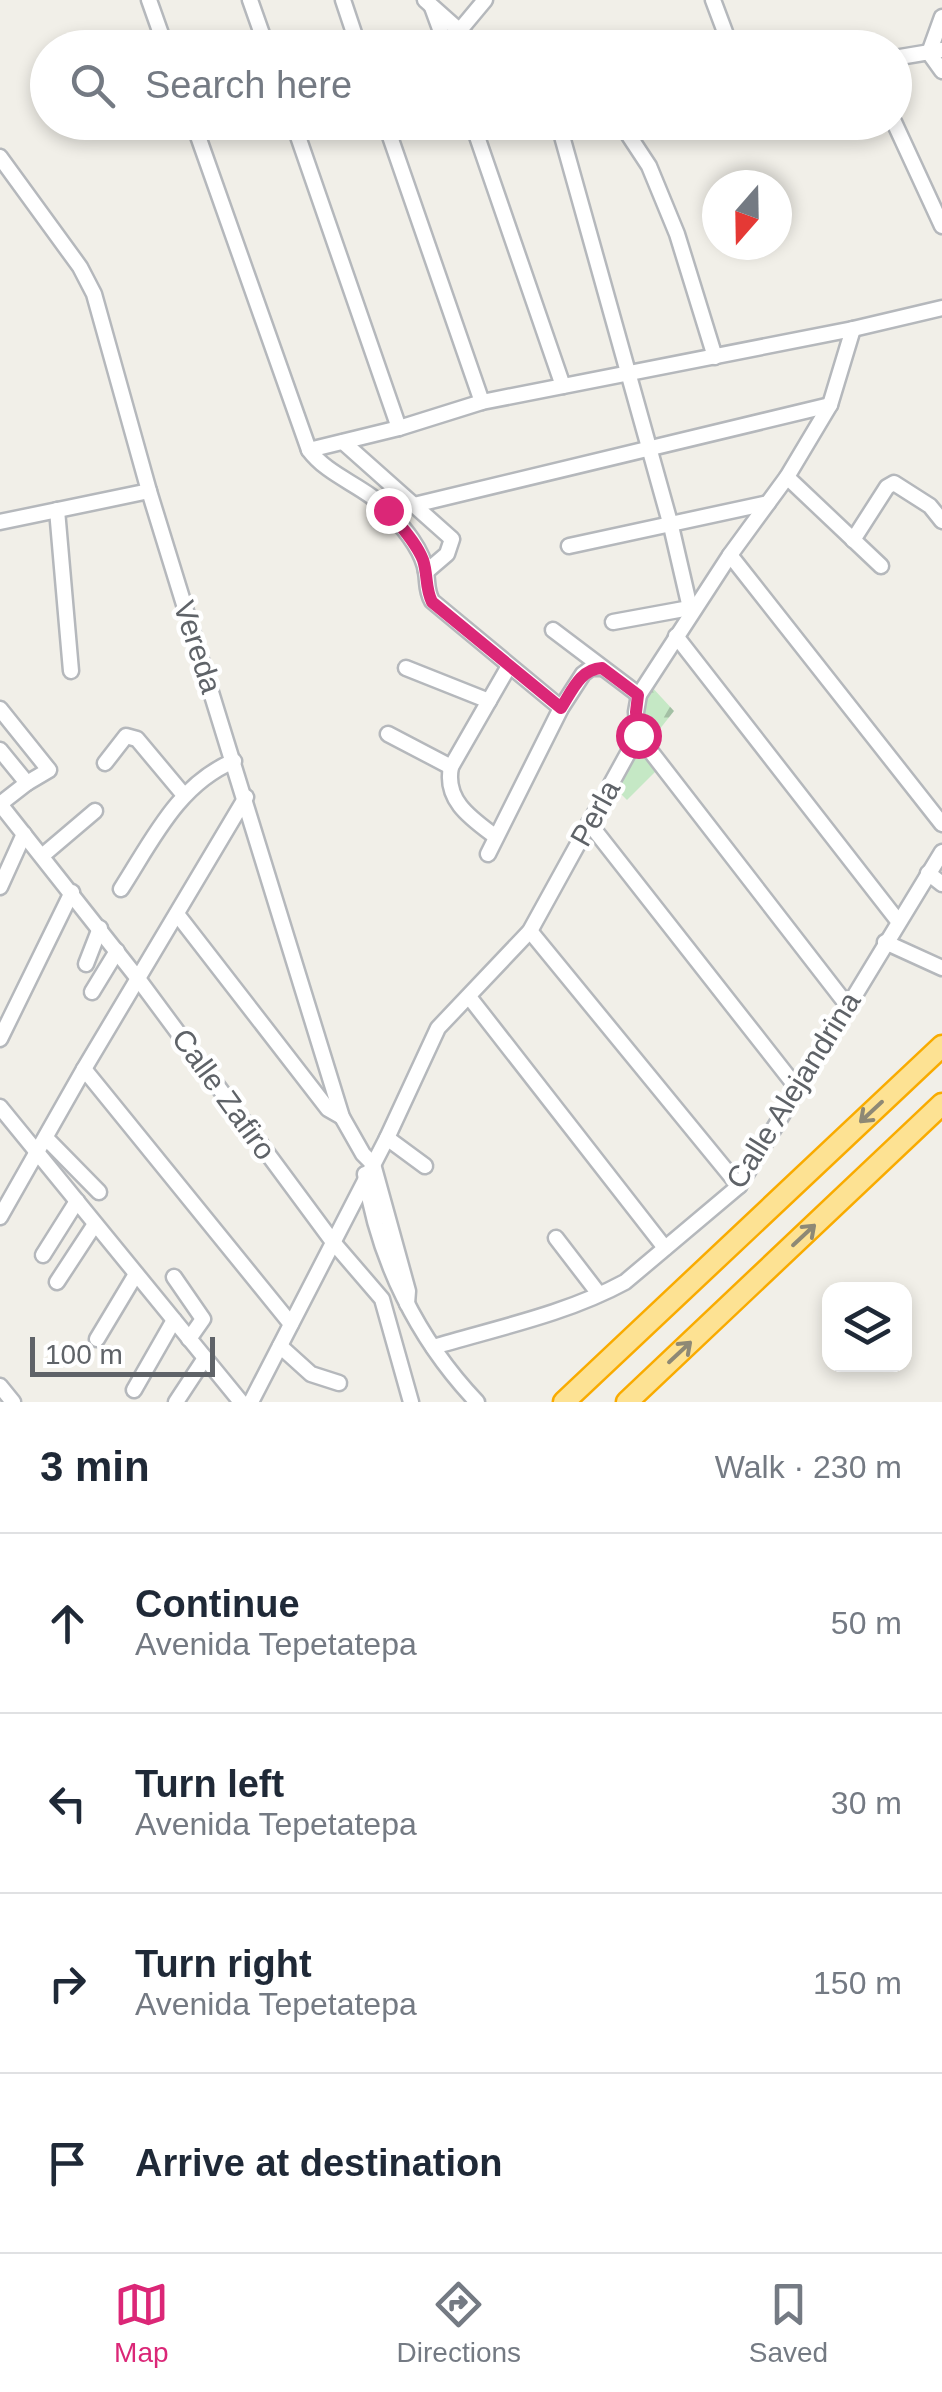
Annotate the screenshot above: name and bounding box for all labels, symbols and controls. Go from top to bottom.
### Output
search box [30,30,912,140]
icon: search [65,58,120,113]
text: Search here [145,64,352,106]
north arrow [702,170,792,260]
route end [366,488,412,534]
street label: Vereda [168,597,228,698]
route start [616,713,662,759]
street label: Perla [564,774,627,852]
street label: Calle Alejandrina [719,986,867,1194]
street label: Calle Zafiro [166,1022,282,1166]
one-way arrow [859,1100,884,1123]
one-way arrow [791,1223,815,1247]
map controls [822,1282,912,1372]
button: layers [822,1282,912,1372]
scale bar [30,1332,215,1376]
text: 100 m [45,1339,123,1370]
one-way arrow [667,1340,691,1364]
text: 3 min [40,1443,150,1490]
text: Walk · 230 m [715,1449,902,1485]
text: Continue [135,1583,300,1625]
icon: ahead [40,1596,95,1651]
text: 50 m [831,1605,902,1641]
text: Avenida Tepetatepa [135,1626,417,1662]
text: Turn left [135,1763,284,1805]
icon: left [40,1776,95,1831]
text: 30 m [831,1785,902,1821]
text: Avenida Tepetatepa [135,1806,417,1842]
text: Turn right [135,1943,312,1985]
icon: right [40,1956,95,2011]
text: 150 m [813,1965,902,2001]
text: Avenida Tepetatepa [135,1986,417,2022]
icon: arrive [40,2136,95,2191]
text: Arrive at destination [135,2142,502,2184]
tab: Map [114,2277,169,2369]
tab: Directions [397,2277,521,2369]
tab: Saved [749,2277,828,2369]

